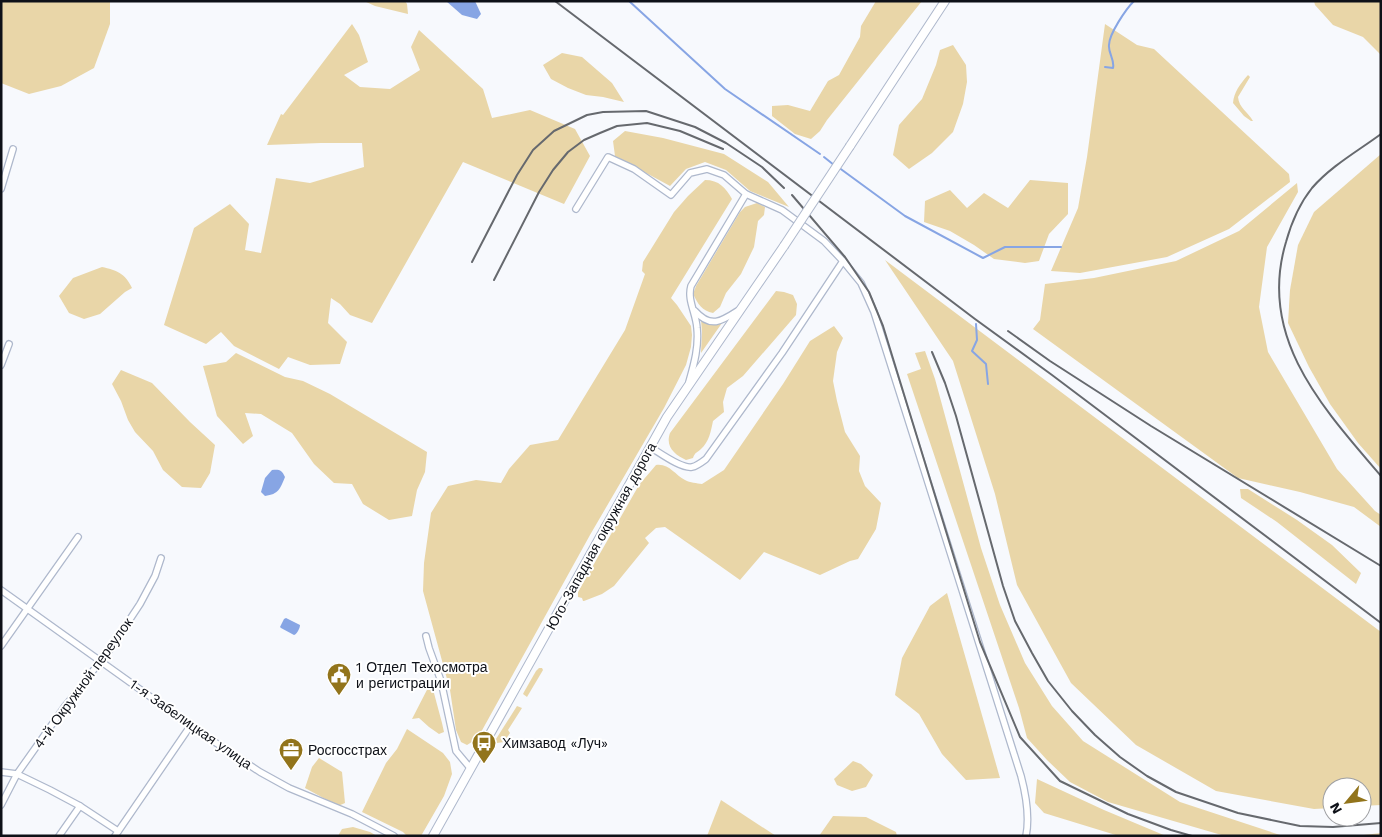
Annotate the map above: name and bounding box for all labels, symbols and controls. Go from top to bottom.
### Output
street label: Юго-Западная окружная дорога [543,439,659,632]
street label: 4-й Окружной переулок [30,614,136,751]
place label: 1 Отдел Техосмотра и регистрации [356,659,488,691]
public building icon: 1 Отдел Техосмотра и регистрации [326,662,352,696]
street label: 1-я Забелицкая улица [127,676,255,772]
bus stop icon: Химзавод «Луч» [471,730,497,764]
place label: Химзавод «Луч» [502,735,608,751]
office icon: Росгосстрах [278,737,304,771]
place label: Росгосстрах [308,742,387,758]
north arrow [1322,777,1372,827]
text: N [1326,800,1345,817]

